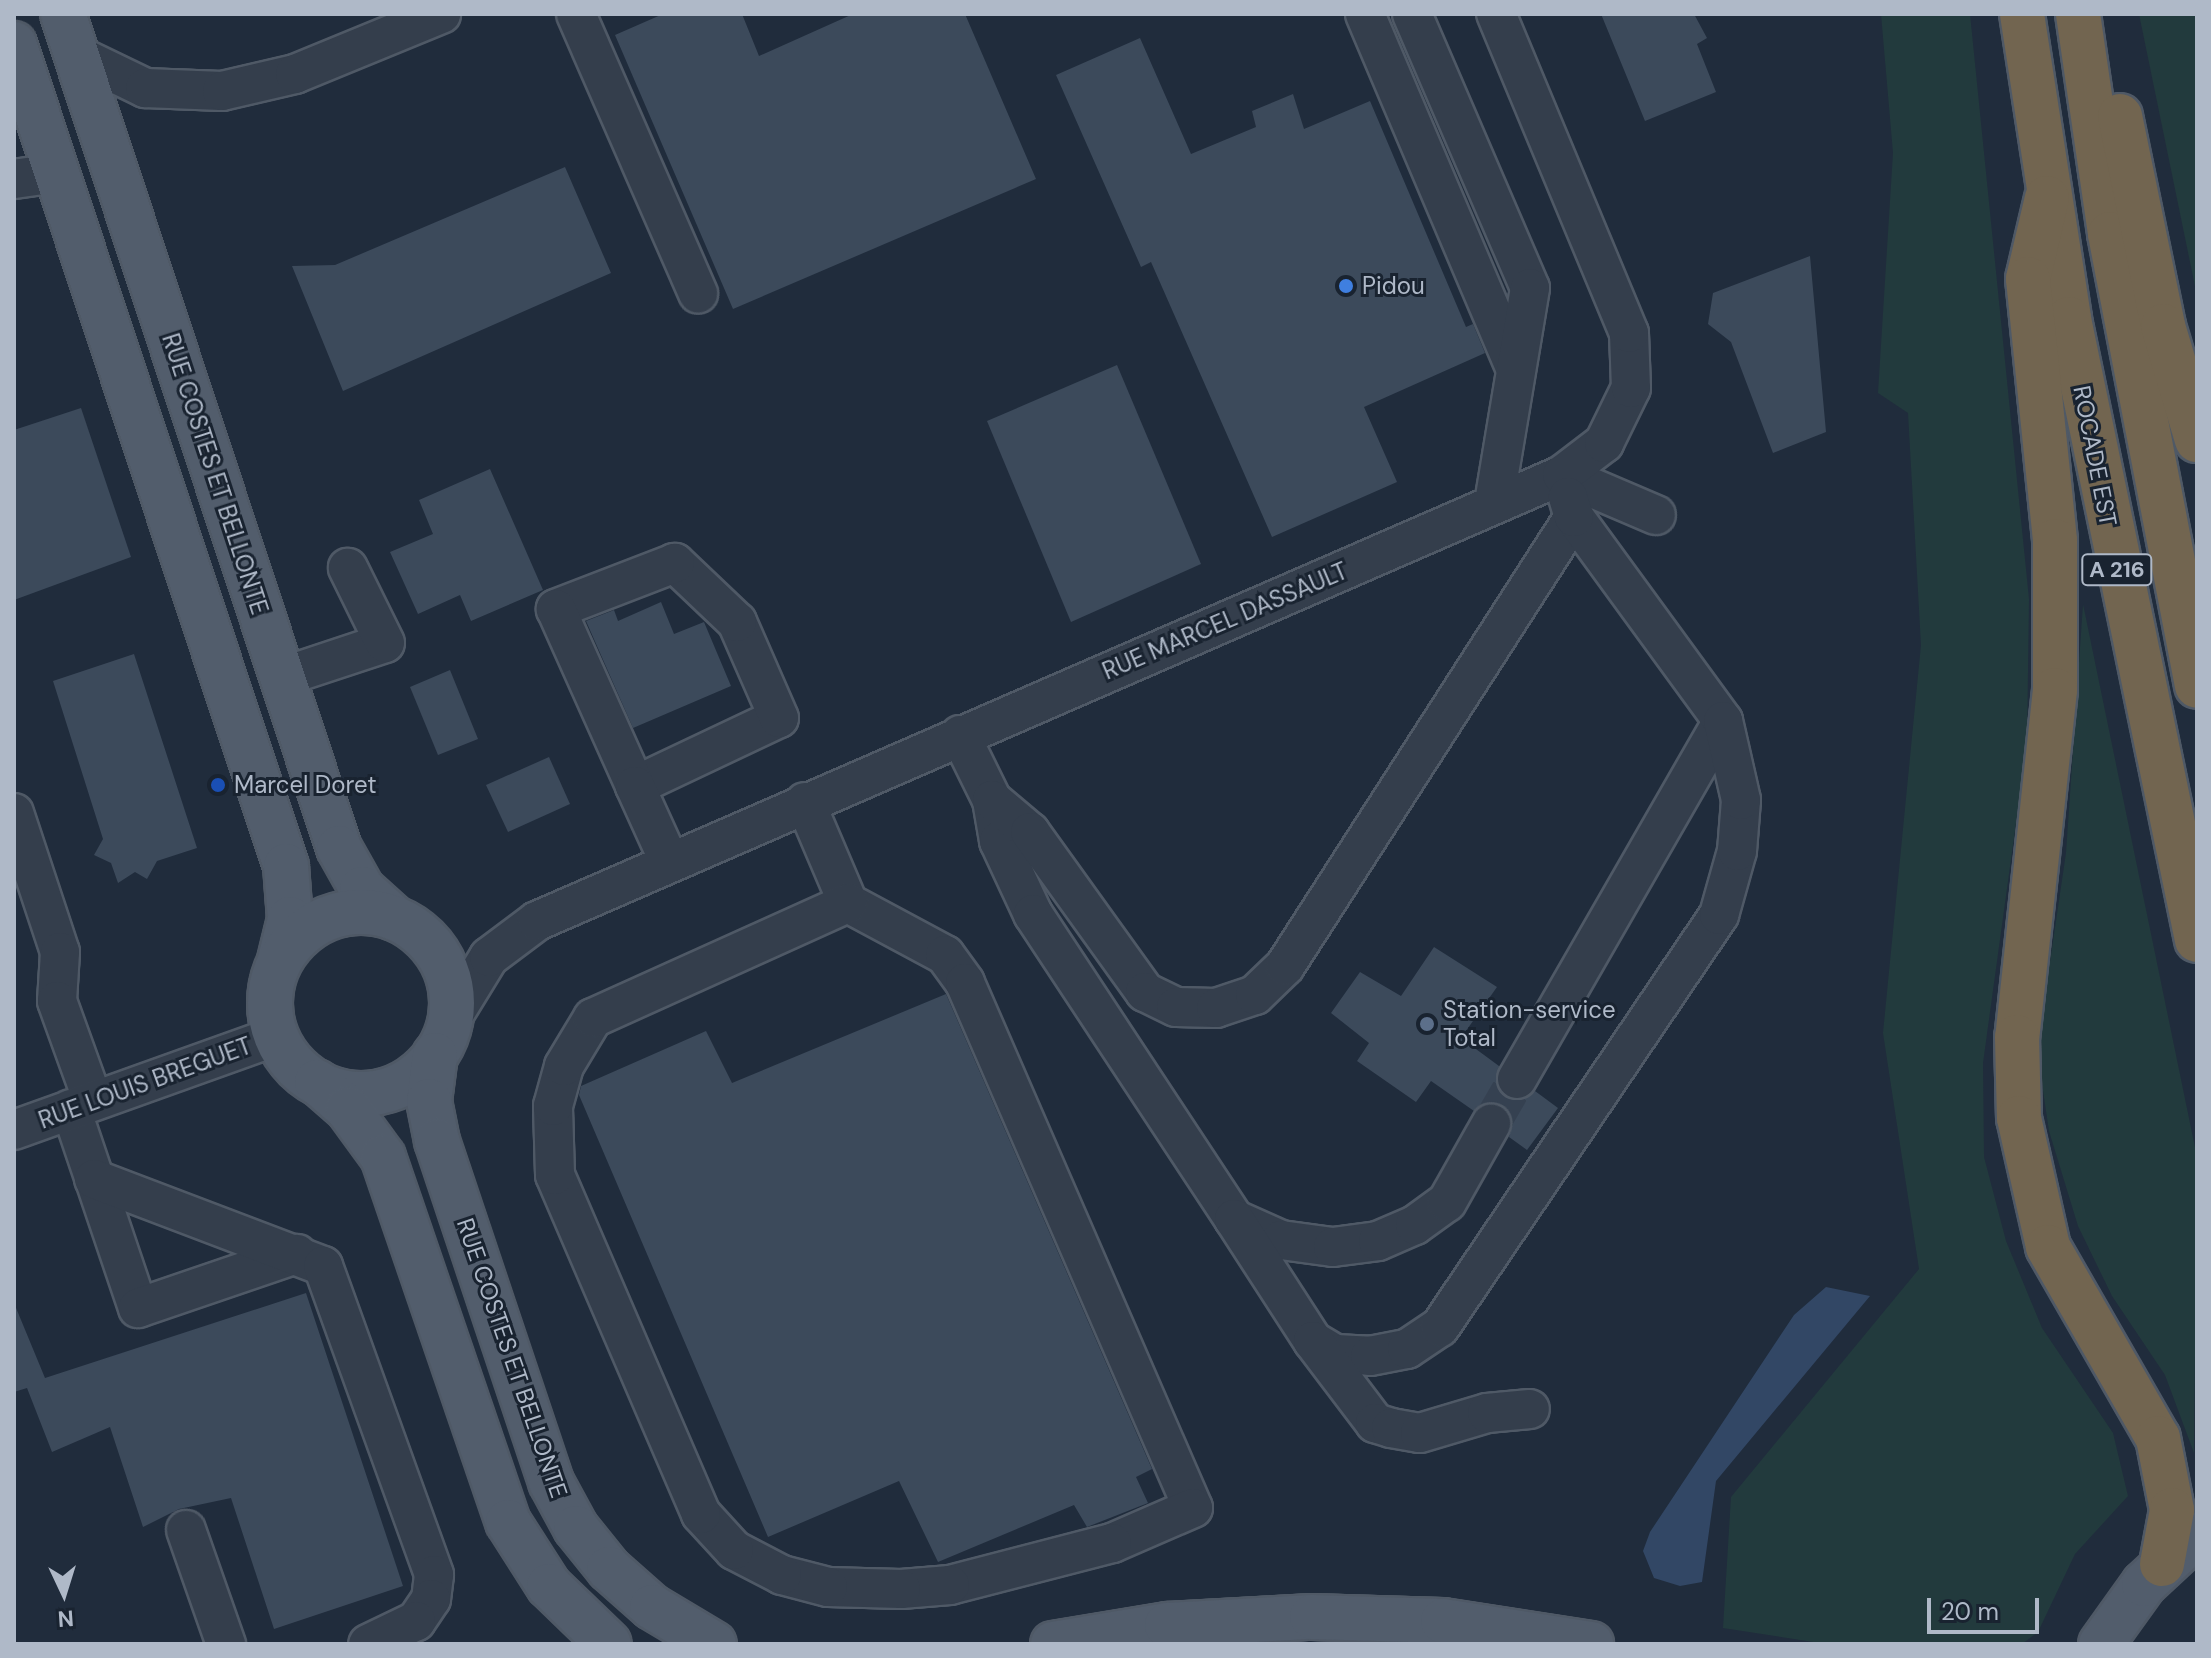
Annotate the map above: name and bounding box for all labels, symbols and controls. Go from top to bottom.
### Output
place label: Pidou [1362,272,1425,300]
marker: Pidou [1337,277,1355,295]
street label: RUE COSTES ET BELLONTE [156,330,274,618]
street label: ROCADE EST [2067,383,2123,529]
road number: A 216 [2081,552,2153,588]
street label: RUE MARCEL DASSAULT [1098,556,1352,686]
place label: Marcel Doret [234,771,377,799]
marker: Marcel Doret [209,776,227,794]
place label: Station-service Total [1443,996,1616,1052]
marker: Station-service Total [1418,1015,1436,1033]
street label: RUE LOUIS BREGUET [35,1031,255,1135]
street label: RUE COSTES ET BELLONTE [451,1214,573,1502]
north arrow [24,1554,104,1634]
scale bar [1931,1582,2043,1632]
text: 20 m [1941,1596,1999,1627]
text: N [57,1603,75,1633]

